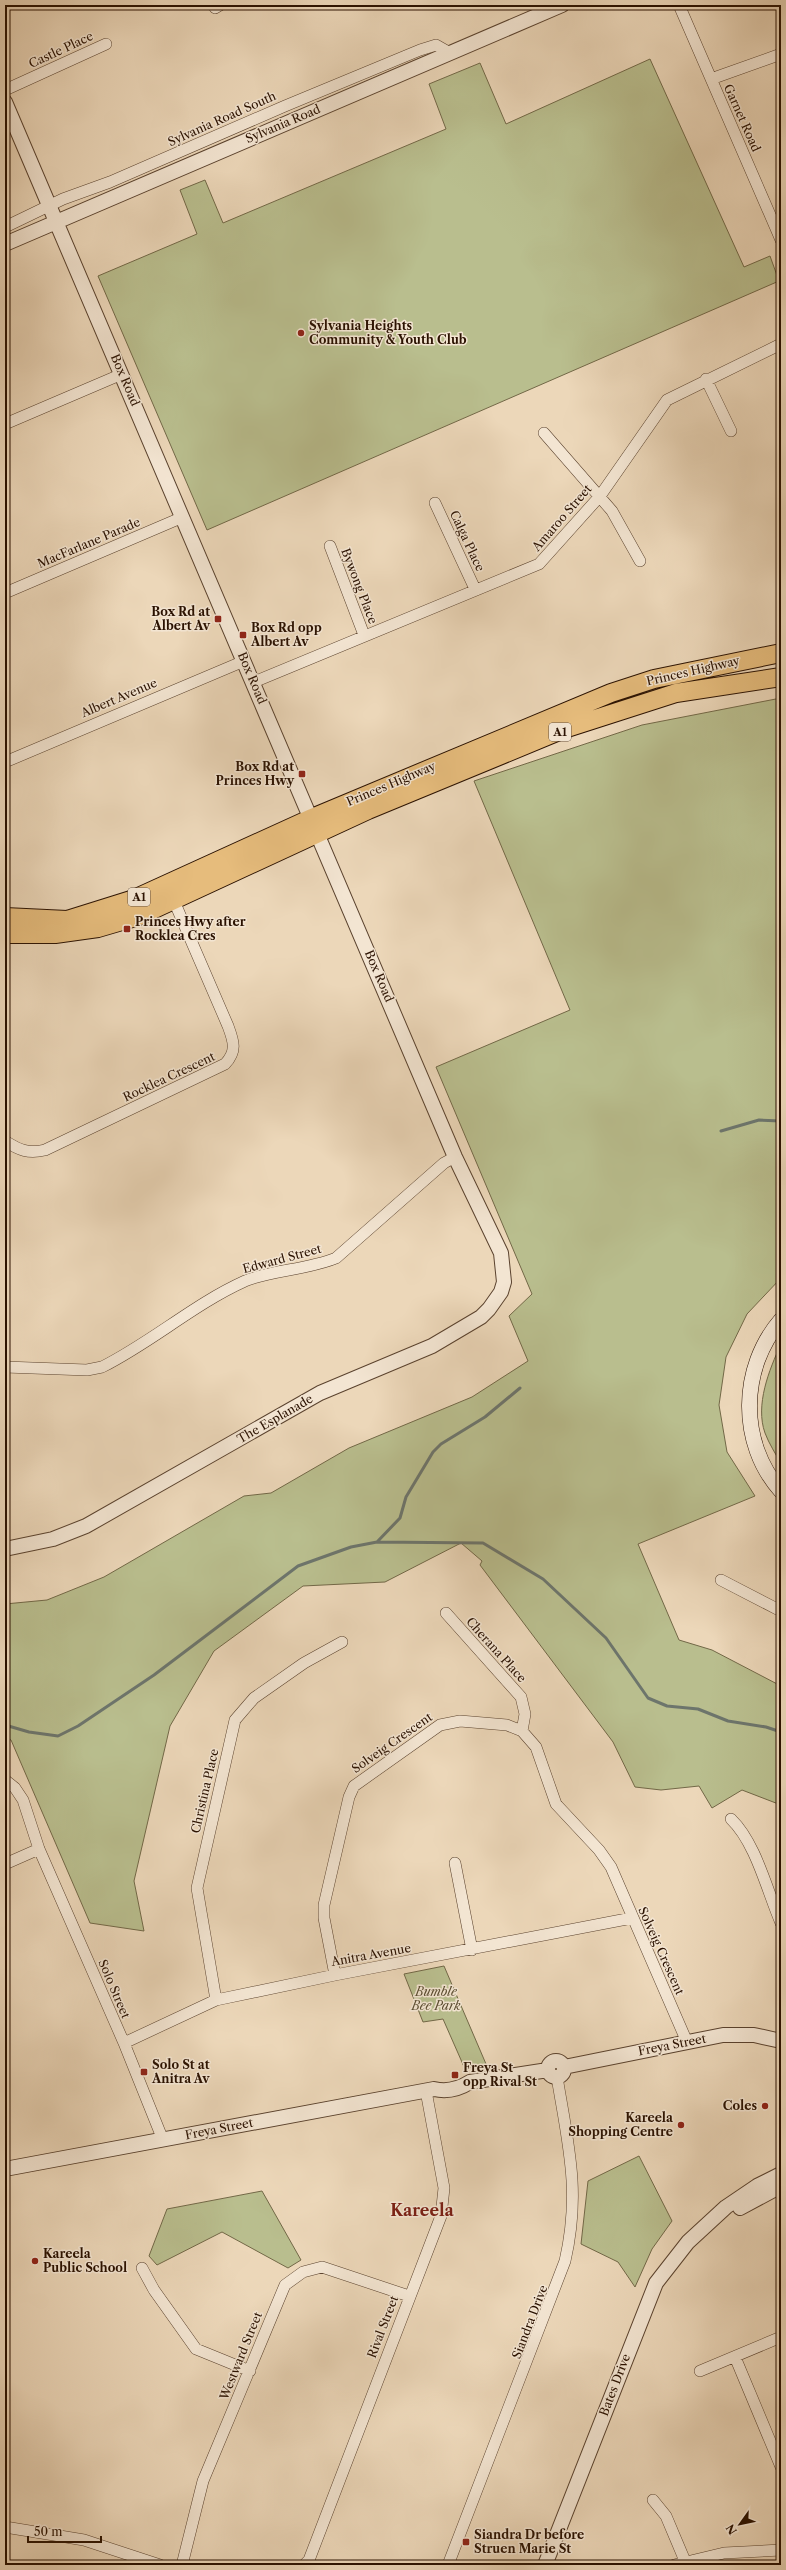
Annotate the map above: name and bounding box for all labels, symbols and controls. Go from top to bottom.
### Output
street label: Castle Place [26,28,96,71]
street label: Garnet Road [721,82,764,155]
street label: Sylvania Road South [165,88,279,149]
street label: Sylvania Road [243,101,323,146]
place label: Sylvania Heights Community & Youth Club [309,318,467,347]
marker: Sylvania Heights Community & Youth Club [296,328,306,338]
street label: Box Road [108,352,143,409]
street label: Amaroo Street [528,481,595,555]
street label: Calga Place [447,508,488,574]
street label: MacFarlane Parade [35,514,143,571]
street label: Bywong Place [338,546,381,626]
place label: Box Rd at Albert Av [151,604,211,633]
marker: Box Rd at Albert Av [213,614,223,624]
place label: Box Rd opp Albert Av [250,620,322,649]
marker: Box Rd opp Albert Av [238,630,248,640]
street label: Box Road [235,650,270,707]
street label: Princes Highway [645,652,741,689]
street label: Albert Avenue [78,675,159,721]
road number: A1 [549,723,571,741]
street label: Princes Highway [344,758,438,809]
place label: Box Rd at Princes Hwy [216,759,295,788]
marker: Box Rd at Princes Hwy [297,769,307,779]
road number: A1 [128,888,150,906]
place label: Princes Hwy after Rocklea Cres [135,914,246,943]
marker: Princes Hwy after Rocklea Cres [122,924,132,934]
street label: Box Road [362,948,397,1005]
street label: Rocklea Crescent [120,1048,218,1104]
street label: Edward Street [241,1241,324,1276]
street label: The Esplanade [234,1391,316,1446]
street label: Cherana Place [463,1614,530,1686]
street label: Solveig Crescent [349,1709,436,1776]
street label: Christina Place [188,1747,222,1835]
street label: Solveig Crescent [635,1904,688,1998]
street label: Anitra Avenue [329,1940,412,1969]
street label: Solo Street [95,1957,134,2021]
park label: Bumble Bee Park [411,1984,461,2013]
street label: Freya Street [637,2030,708,2058]
place label: Solo St at Anitra Av [151,2057,210,2086]
place label: Freya St opp Rival St [463,2060,537,2089]
marker: Solo St at Anitra Av [139,2067,149,2077]
marker: Freya St opp Rival St [450,2070,460,2080]
place label: Coles [723,2098,757,2113]
marker: Coles [760,2101,770,2111]
place label: Kareela Shopping Centre [568,2110,674,2139]
street label: Freya Street [184,2114,255,2142]
marker: Kareela Shopping Centre [676,2120,686,2130]
district label: Kareela [390,2200,455,2220]
place label: Kareela Public School [43,2246,127,2275]
marker: Kareela Public School [30,2256,40,2266]
street label: Siandra Drive [509,2283,551,2361]
street label: Rival Street [364,2293,402,2360]
street label: Westward Street [216,2309,265,2403]
street label: Bates Drive [596,2351,633,2418]
north arrow [720,2504,760,2544]
scale bar [28,2518,101,2544]
text: N [723,2521,740,2537]
text: 50 m [34,2524,63,2539]
place label: Siandra Dr before Struen Marie St [474,2527,584,2556]
marker: Siandra Dr before Struen Marie St [461,2537,471,2547]

